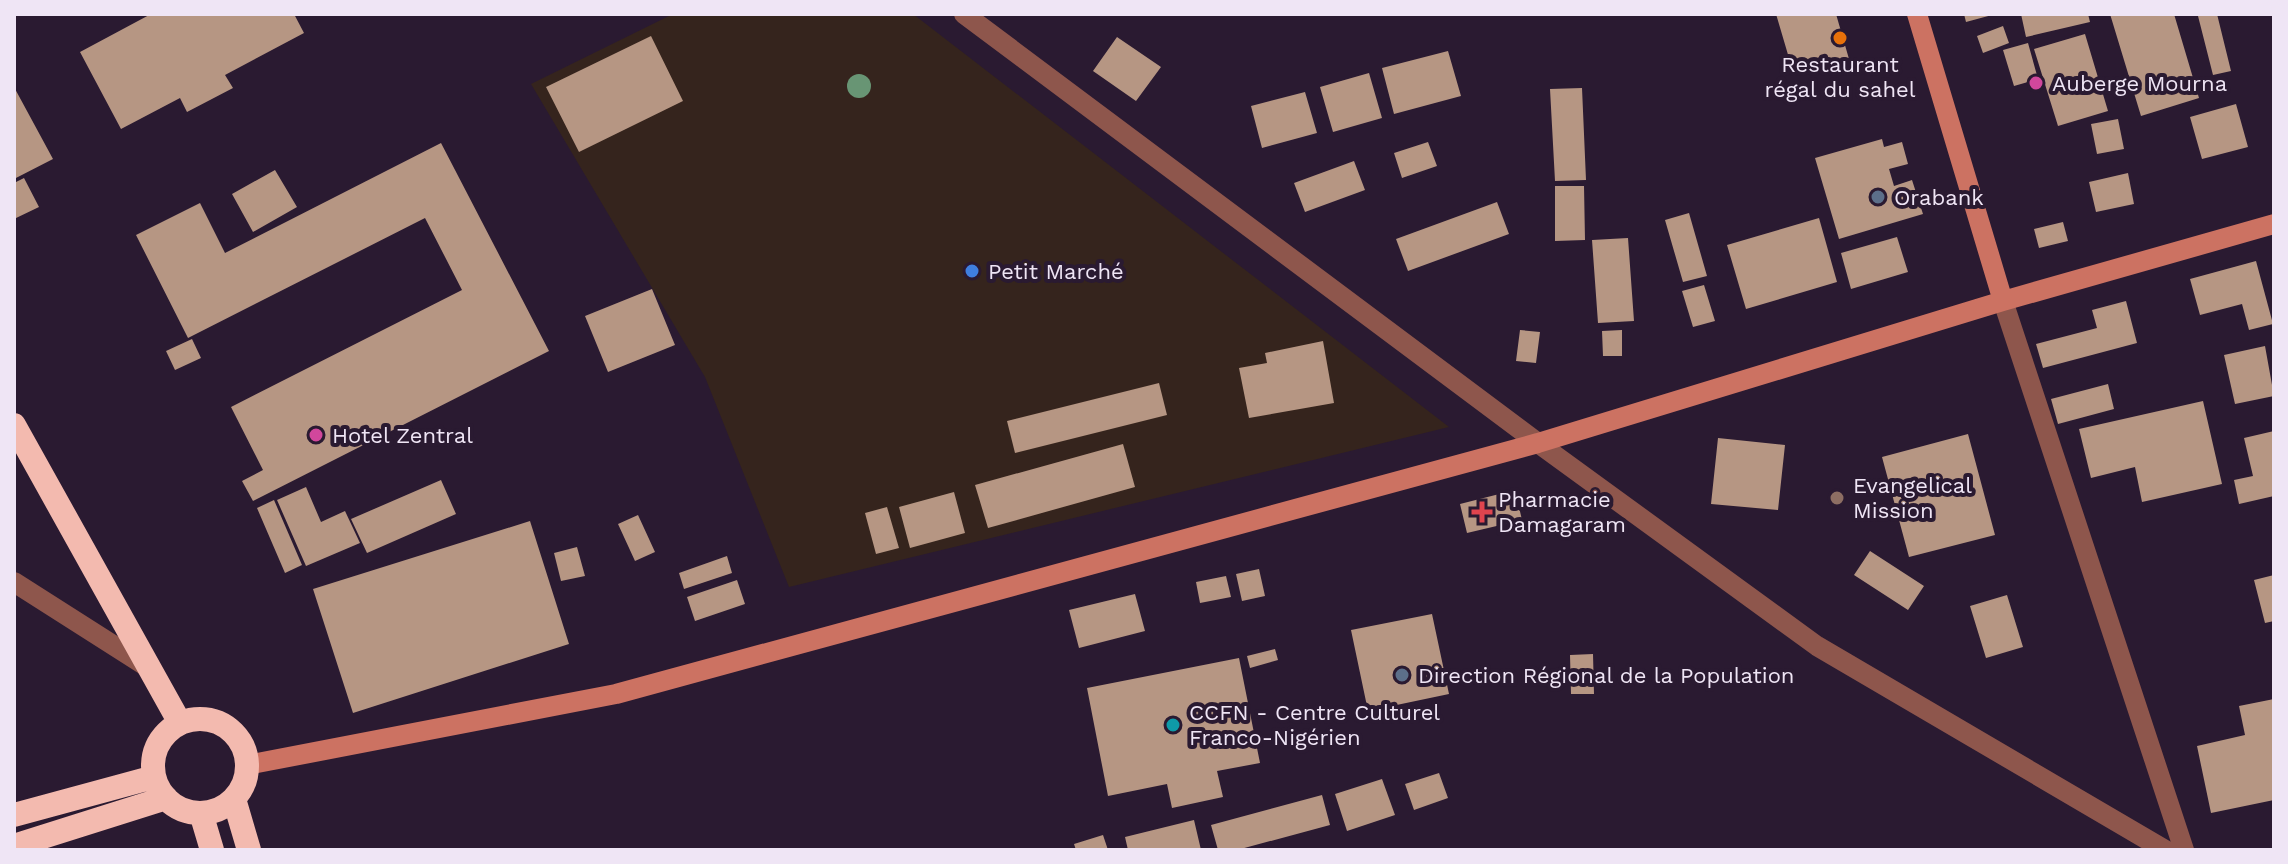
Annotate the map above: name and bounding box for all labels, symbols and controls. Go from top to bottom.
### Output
marker: Restaurant régal du sahel [1831,29,1849,47]
place label: Restaurant régal du sahel [1765,52,1916,102]
place label: Auberge Mourna [2052,71,2227,96]
marker: Auberge Mourna [2027,74,2045,92]
place label: Orabank [1894,185,1984,210]
marker: Orabank [1869,188,1887,206]
place label: Petit Marché [988,259,1124,284]
marker: Petit Marché [963,262,981,280]
place label: Hotel Zentral [332,423,473,448]
marker: Hotel Zentral [307,426,325,444]
place label: Evangelical Mission [1853,473,1972,523]
place label: Pharmacie Damagaram [1498,487,1626,537]
marker: Evangelical Mission [1828,489,1846,507]
marker: Pharmacie Damagaram [1473,503,1491,521]
place label: Direction Régional de la Population [1418,663,1794,688]
marker: Direction Régional de la Population [1393,666,1411,684]
place label: CCFN - Centre Culturel Franco-Nigérien [1189,700,1440,750]
marker: CCFN - Centre Culturel Franco-Nigérien [1164,716,1182,734]

